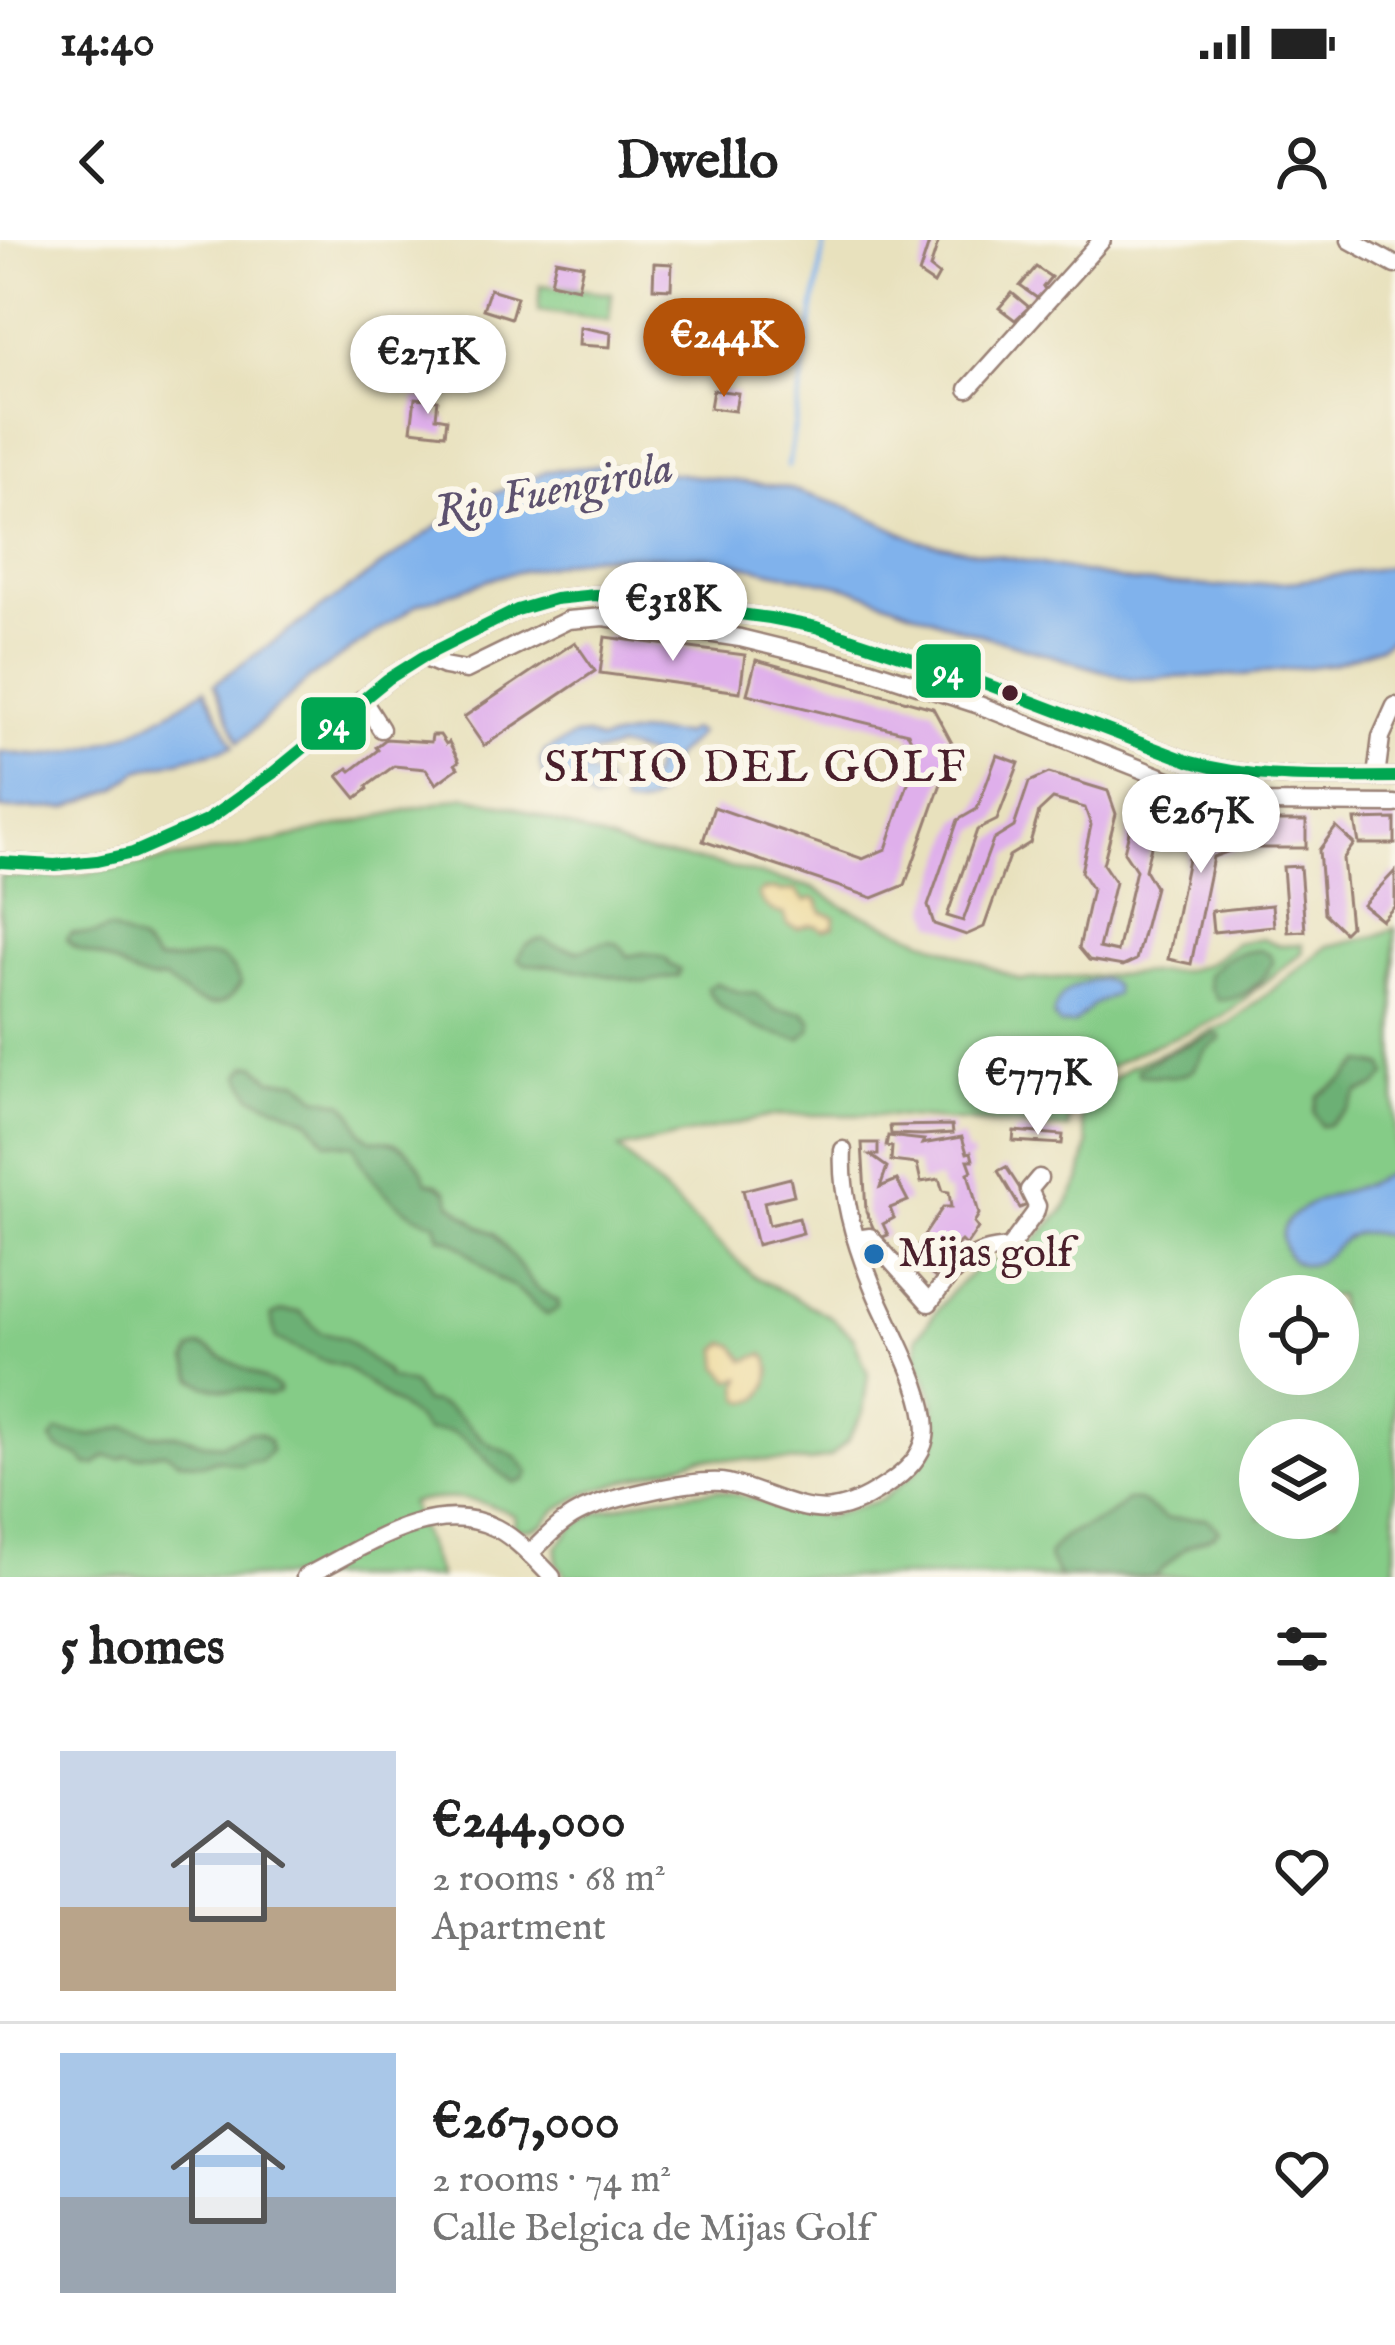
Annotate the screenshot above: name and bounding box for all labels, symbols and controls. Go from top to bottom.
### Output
text: 14:40 [60,14,155,71]
text: Dwello [617,128,778,197]
icon: back [60,129,126,195]
icon: person [1269,129,1335,195]
pin: €244K [640,298,808,400]
text: €244K [670,312,778,361]
pin: €271K [344,315,512,417]
text: €271K [377,329,479,378]
water label: Rio Fuengirola [430,440,678,543]
pin: €318K [589,562,757,664]
text: €318K [625,576,721,625]
line badge: 94 [914,642,983,700]
text: 94 [931,652,964,694]
unlabelled marker [999,682,1021,704]
line badge: 94 [299,695,368,752]
text: 94 [317,705,350,747]
district label: SITIO DEL GOLF [544,740,968,797]
pin: €267K [1117,774,1285,876]
text: €267K [1149,788,1253,837]
pin: €777K [954,1036,1122,1138]
text: €777K [985,1050,1091,1099]
place label: Mijas golf [898,1228,1079,1281]
marker: Mijas golf [861,1241,887,1267]
map controls [1239,1275,1359,1539]
button: locate [1239,1275,1359,1395]
button: layers [1239,1419,1359,1539]
icon: filters [1269,1616,1335,1682]
text: 5 homes [60,1617,225,1682]
text: €244,000 [432,1790,626,1855]
icon: home [156,1799,300,1943]
icon: heart [1269,1838,1335,1904]
text: 2 rooms · 68 m² [432,1855,666,1904]
text: Apartment [432,1904,606,1953]
text: €267,000 [432,2091,620,2156]
icon: home [156,2101,300,2245]
icon: heart [1269,2140,1335,2206]
text: 2 rooms · 74 m² [432,2156,671,2205]
text: Calle Belgica de Mijas Golf [432,2205,871,2254]

